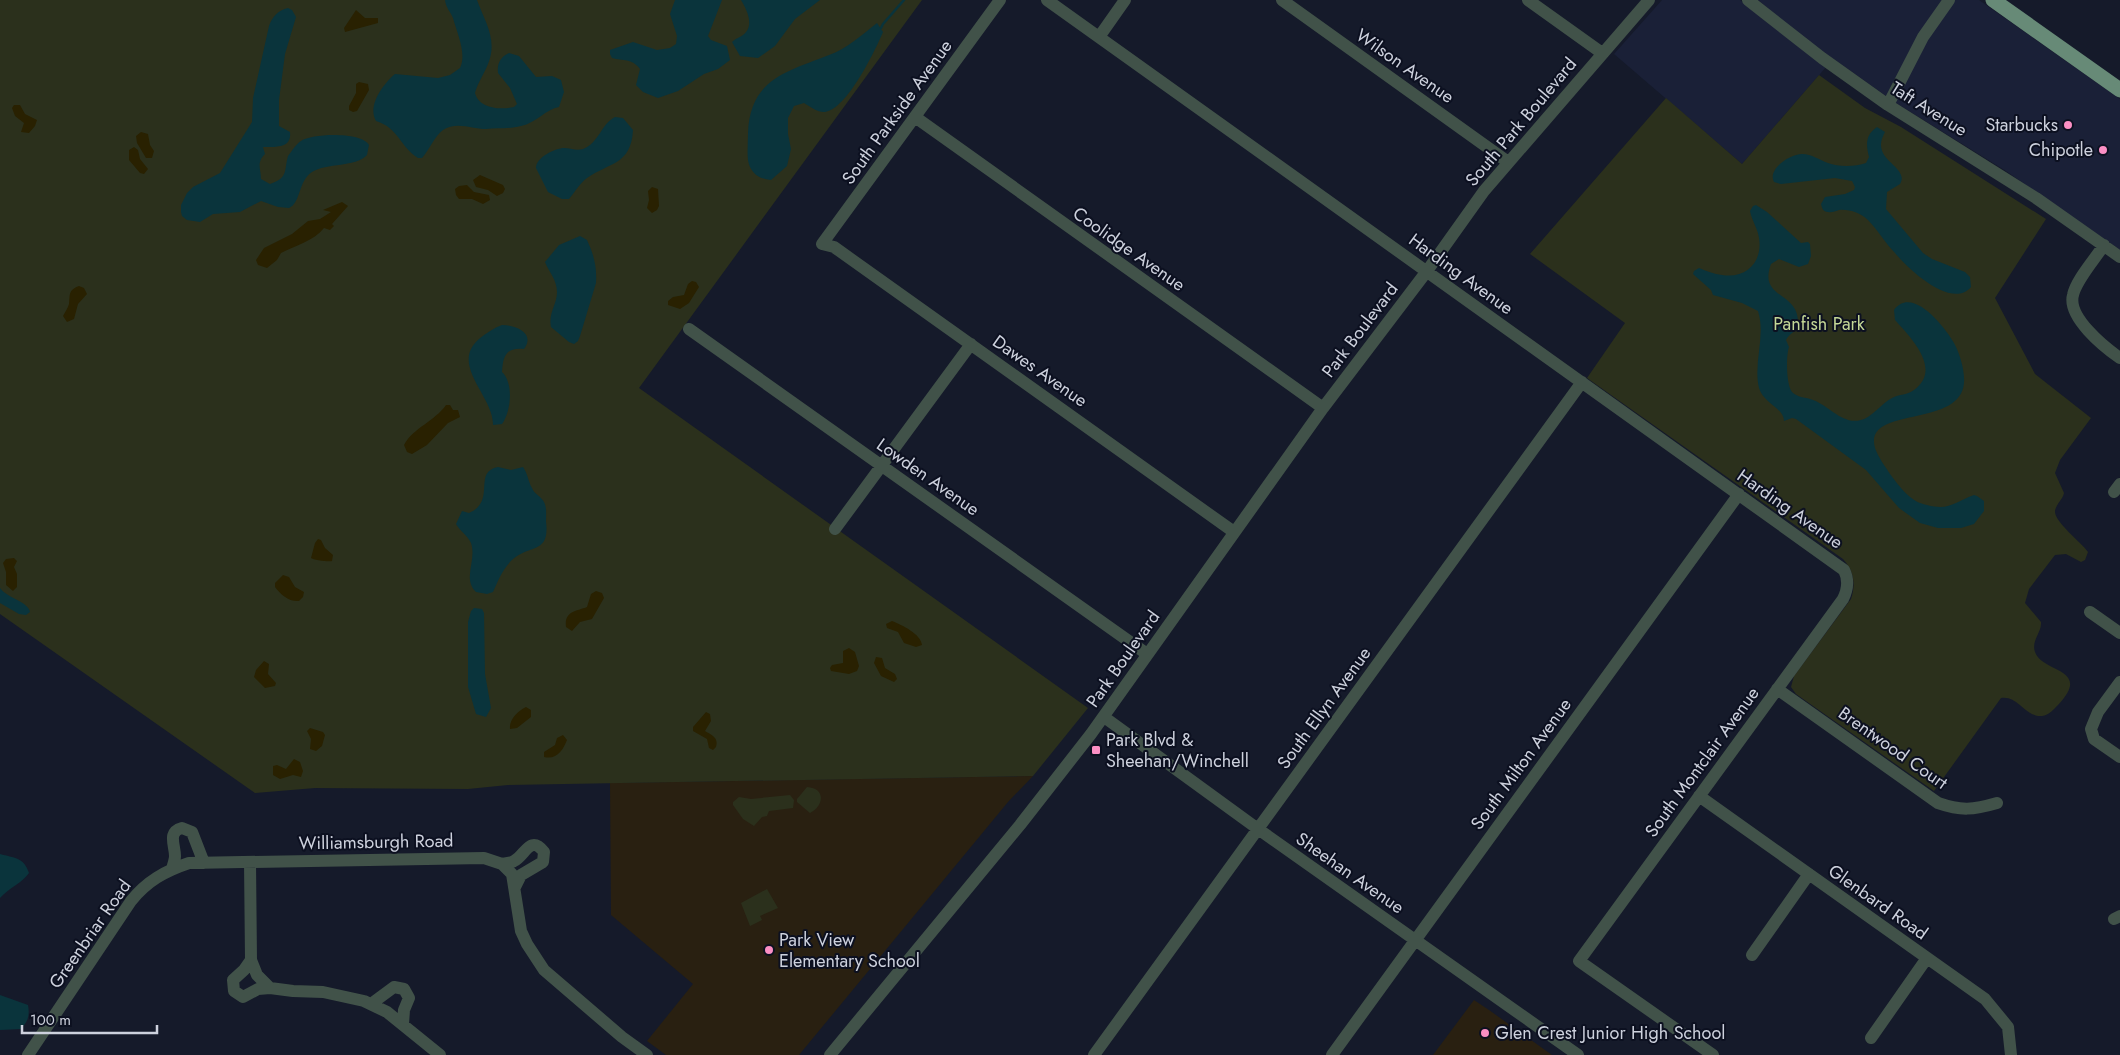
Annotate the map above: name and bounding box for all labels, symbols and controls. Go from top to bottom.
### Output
street label: Wilson Avenue [1351,22,1459,110]
street label: South Parkside Avenue [836,34,958,190]
street label: South Park Boulevard [1459,52,1583,192]
street label: Taft Avenue [1886,75,1972,143]
place label: Starbucks [1985,112,2058,138]
marker: Starbucks [2062,119,2074,131]
place label: Chipotle [2029,137,2093,163]
marker: Chipotle [2097,144,2109,156]
street label: Coolidge Avenue [1067,200,1191,298]
street label: Harding Avenue [1403,227,1519,321]
street label: Park Boulevard [1316,277,1404,383]
park label: Panfish Park [1773,311,1865,337]
street label: Dawes Avenue [987,329,1093,413]
street label: Lowden Avenue [871,432,985,522]
street label: Harding Avenue [1732,463,1848,555]
street label: Park Boulevard [1080,605,1166,713]
street label: South Ellyn Avenue [1271,642,1377,774]
street label: South Montclair Avenue [1639,681,1765,843]
street label: South Milton Avenue [1464,693,1578,835]
street label: Brentwood Court [1833,701,1954,796]
place label: Park Blvd & Sheehan/Winchell [1106,727,1249,774]
marker: Park Blvd & Sheehan/Winchell [1090,744,1102,756]
street label: Sheehan Avenue [1291,826,1409,920]
street label: Williamsburgh Road [298,828,454,856]
street label: Glenbard Road [1823,858,1933,946]
street label: Greenbriar Road [43,874,137,994]
place label: Park View Elementary School [779,927,920,974]
marker: Park View Elementary School [763,944,775,956]
scale bar [22,1002,158,1034]
text: 100 m [30,1009,71,1031]
place label: Glen Crest Junior High School [1495,1020,1725,1046]
marker: Glen Crest Junior High School [1479,1027,1491,1039]

